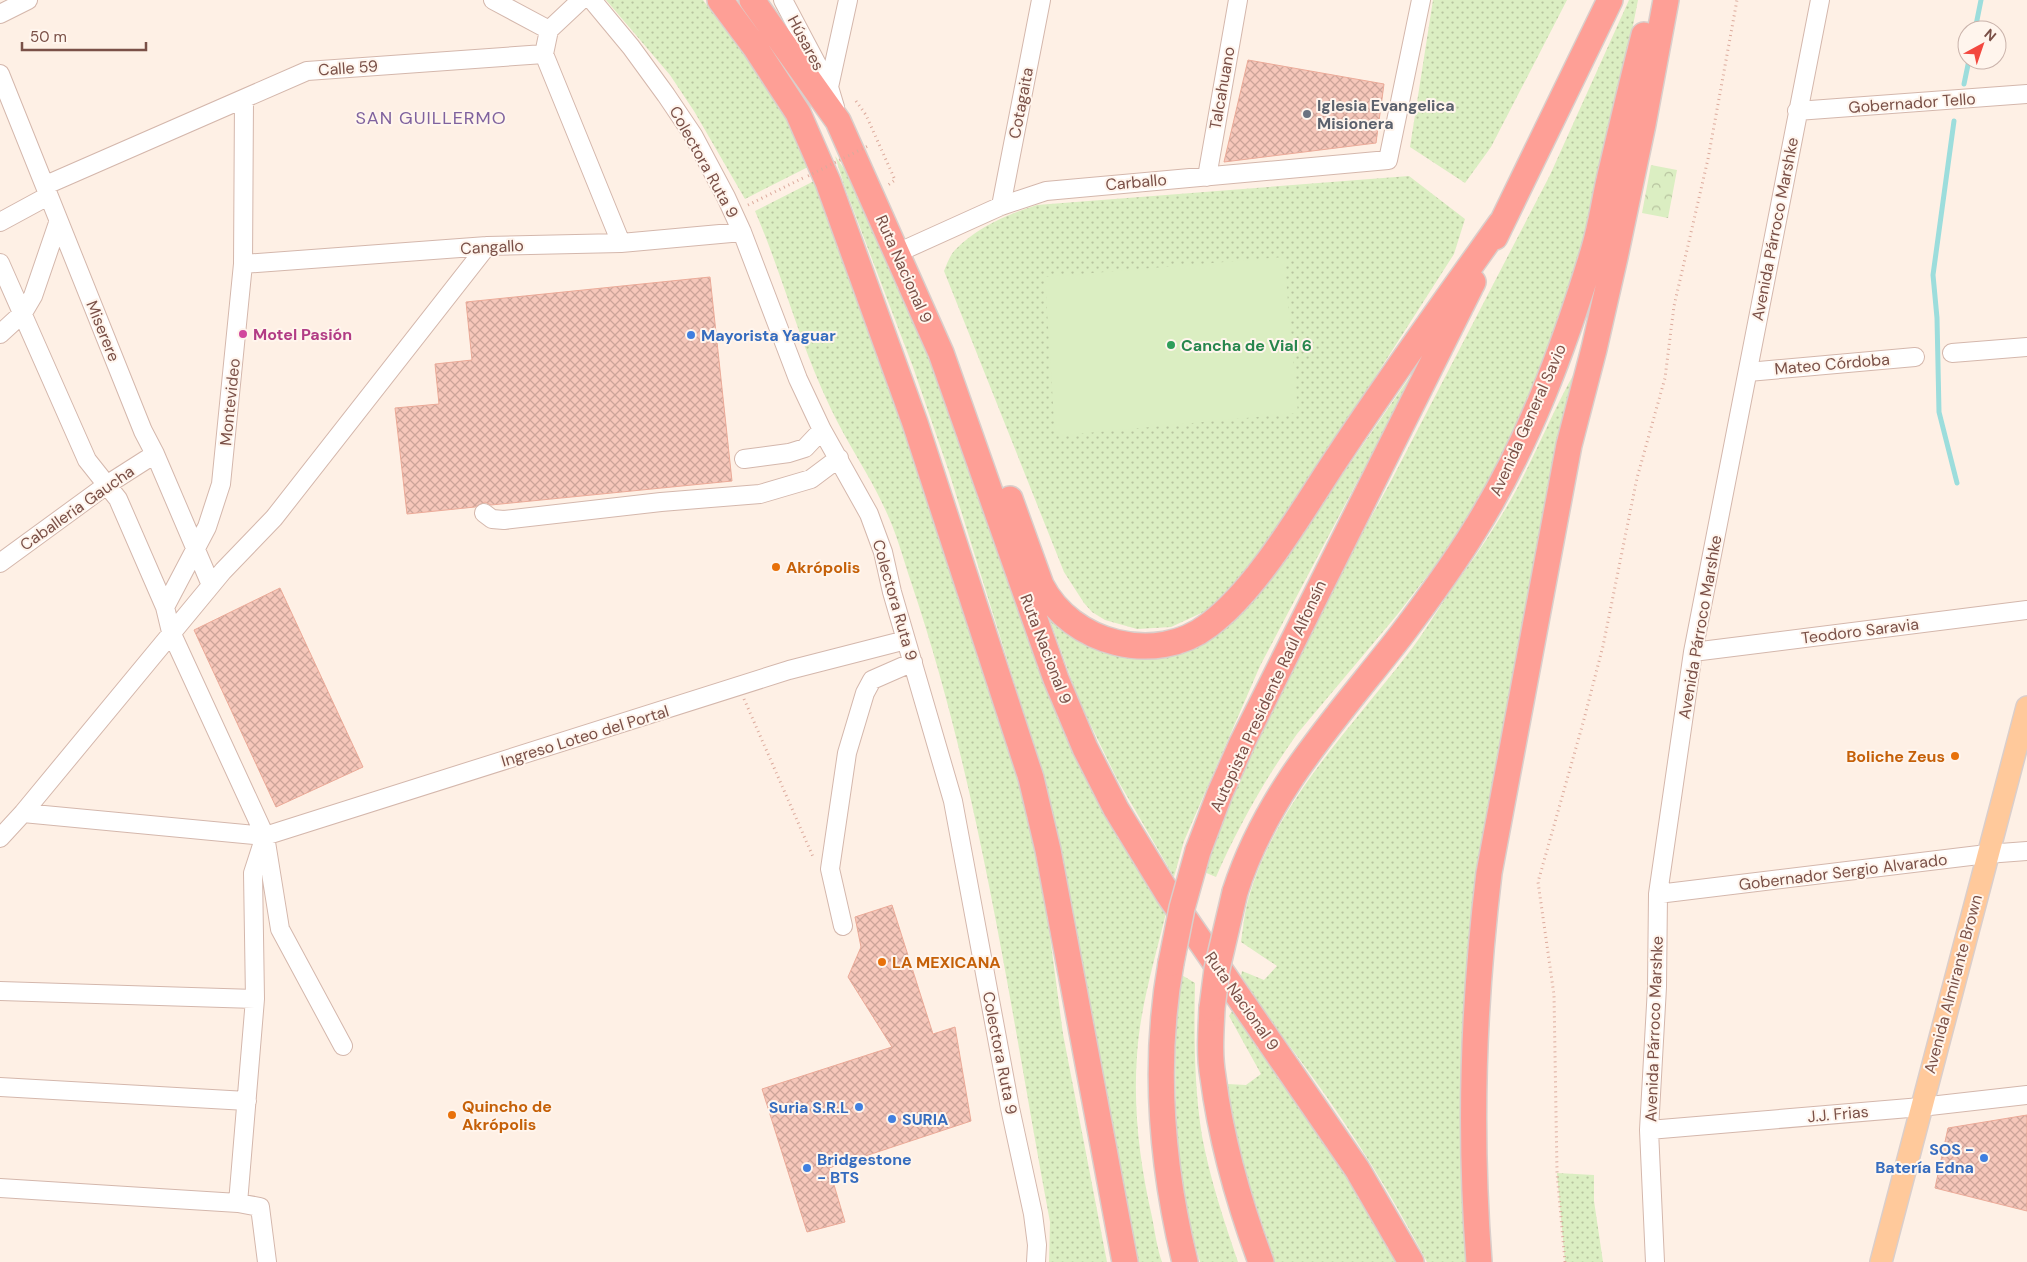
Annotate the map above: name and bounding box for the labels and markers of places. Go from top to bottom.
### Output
place label: Iglesia Evangelica Misionera [1317,95,1455,134]
marker: Iglesia Evangelica Misionera [1301,108,1313,120]
place label: Motel Pasión [253,324,352,345]
place label: Mayorista Yaguar [701,325,836,346]
marker: Motel Pasión [237,328,249,340]
marker: Mayorista Yaguar [685,329,697,341]
place label: Cancha de Vial 6 [1181,335,1312,356]
marker: Cancha de Vial 6 [1165,339,1177,351]
place label: Akrópolis [786,557,860,578]
marker: Akrópolis [770,561,782,573]
place label: Boliche Zeus [1846,746,1945,767]
marker: Boliche Zeus [1949,750,1961,762]
place label: LA MEXICANA [892,952,1001,973]
marker: LA MEXICANA [876,956,888,968]
place label: Quincho de Akrópolis [462,1096,552,1135]
place label: Suria S.R.L [769,1097,849,1118]
marker: Suria S.R.L [853,1101,865,1113]
marker: Quincho de Akrópolis [446,1109,458,1121]
place label: SURIA [902,1109,948,1130]
marker: SURIA [886,1113,898,1125]
place label: SOS - Batería Edna [1875,1139,1974,1178]
place label: Bridgestone - BTS [817,1149,912,1188]
marker: SOS - Batería Edna [1978,1152,1990,1164]
marker: Bridgestone - BTS [801,1162,813,1174]

